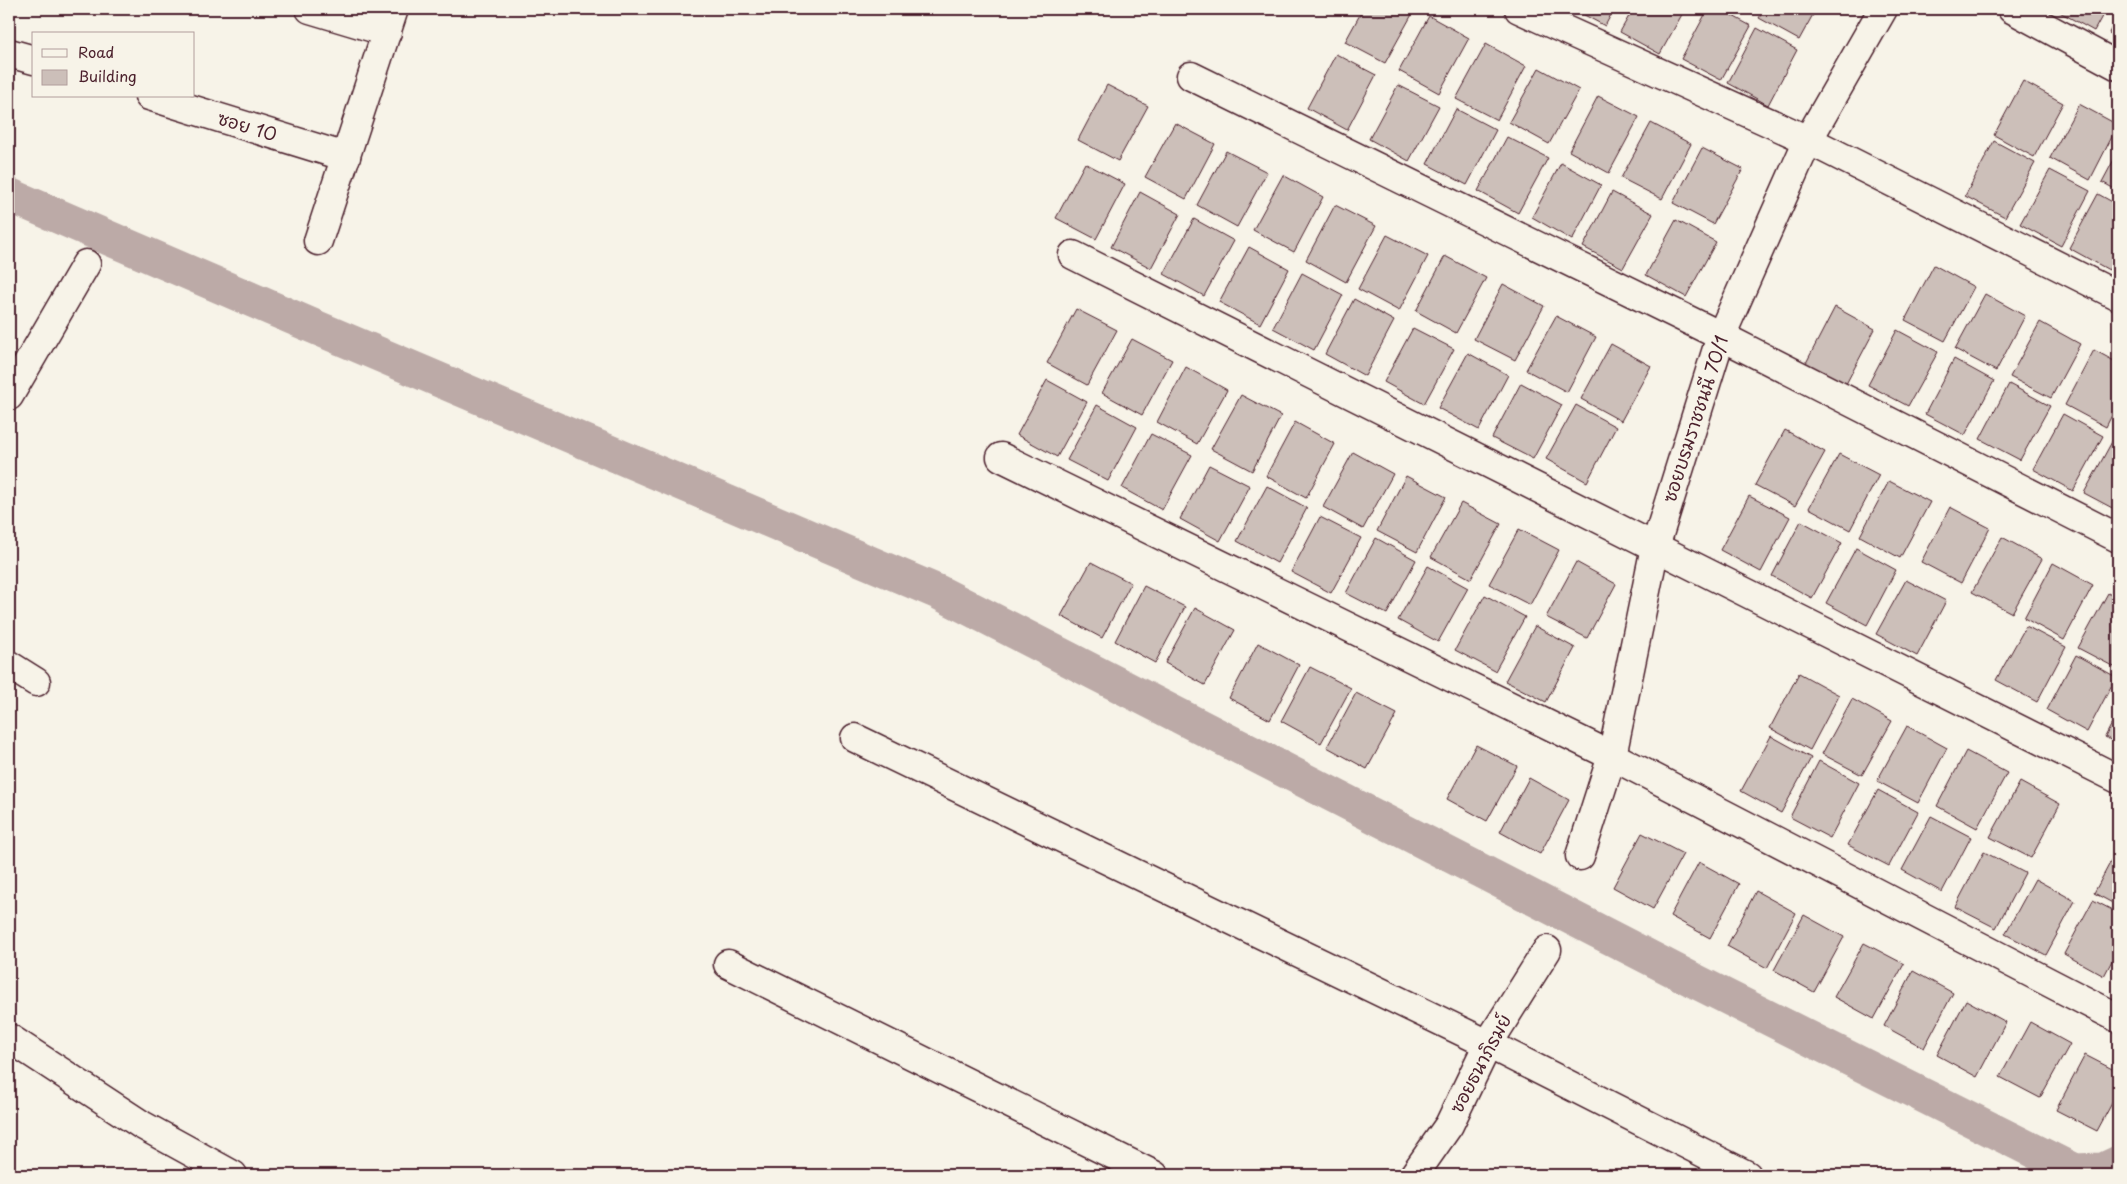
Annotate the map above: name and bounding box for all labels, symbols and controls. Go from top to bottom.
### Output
legend [32,32,195,98]
text: Road [78,40,114,63]
text: Building [78,64,137,87]
street label: ซอย 10 [214,104,280,147]
street label: ซอยบรมราชชนนี 70/1 [1655,332,1734,506]
street label: ซอยธนาภิรมย์ [1442,1009,1517,1118]

